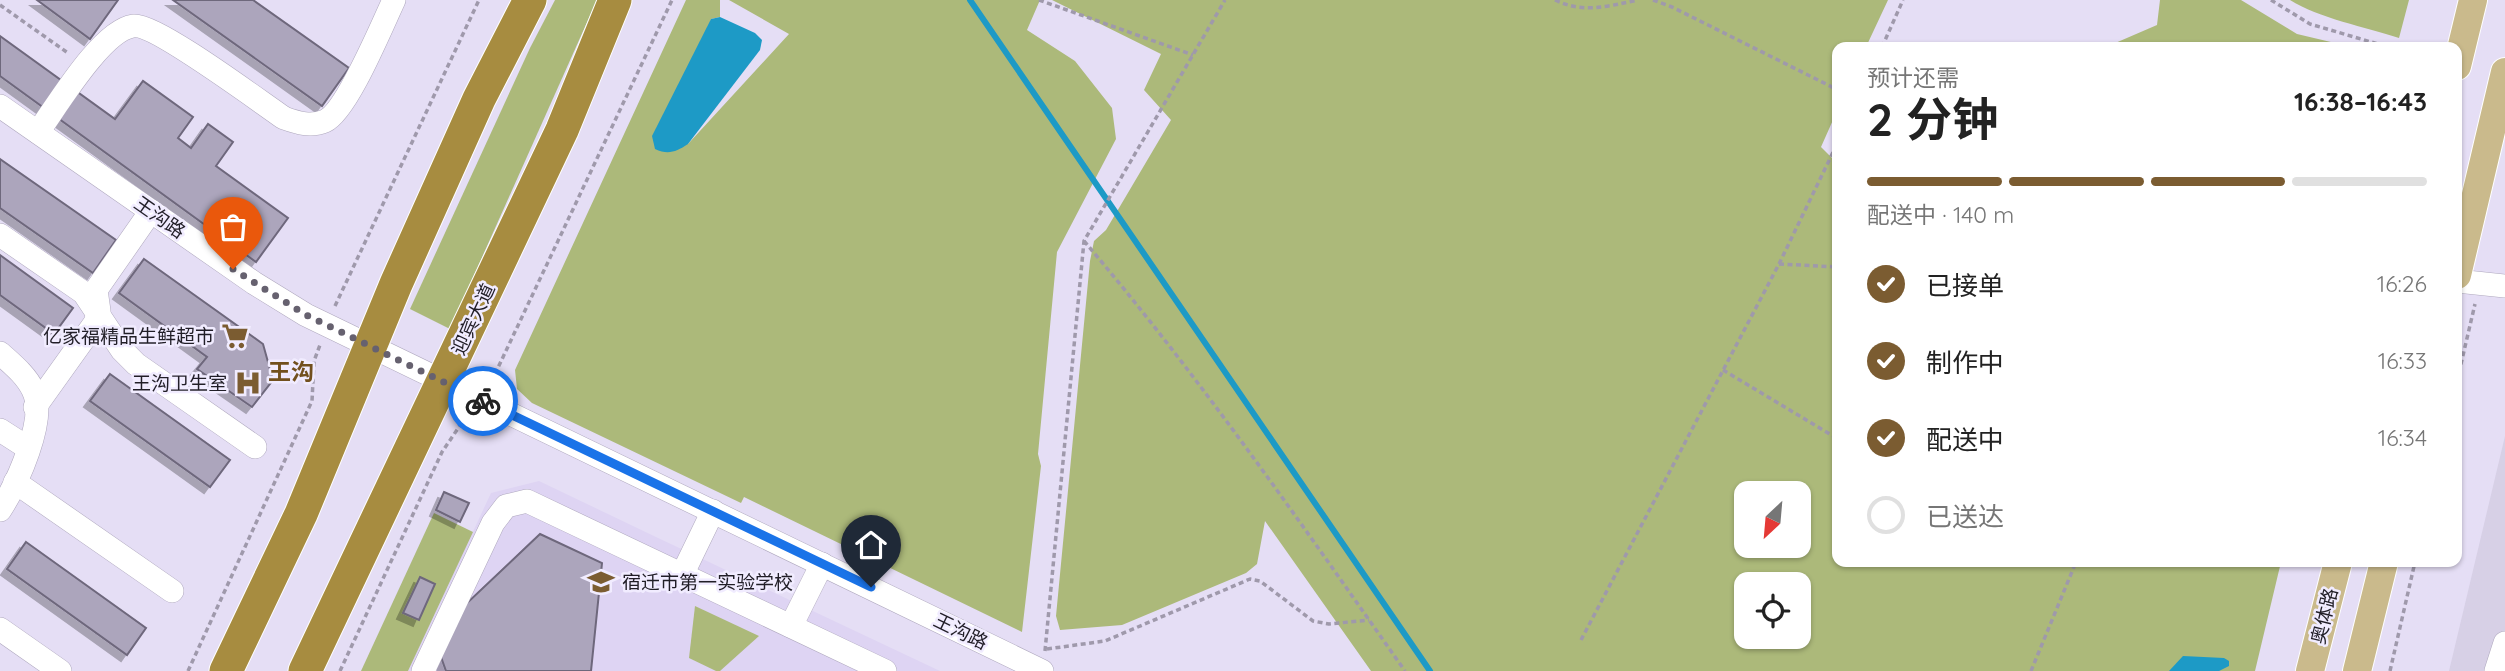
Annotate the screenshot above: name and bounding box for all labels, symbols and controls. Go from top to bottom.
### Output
text: 预计还需 [1867,63,1959,92]
text: 16:38–16:43 [2294,85,2427,118]
text: 2 分钟 [1867,90,1998,148]
street label: 王沟路 [130,191,190,243]
pin [203,197,263,269]
text: 配送中 · 140 m [1867,200,2014,229]
icon: bag [214,208,252,246]
icon: check [1867,265,1905,303]
text: 已接单 [1926,269,2004,302]
text: 16:26 [2377,269,2427,298]
street label: 迎宾大道 [446,279,500,359]
supermarket icon: 亿家福精品生鲜超市 [220,321,250,351]
place label: 亿家福精品生鲜超市 [43,324,214,348]
icon: check [1867,342,1905,380]
text: 制作中 [1926,346,2004,379]
text: 16:33 [2378,346,2427,375]
district label: 王沟 [268,357,314,386]
courier [448,366,518,436]
hospital icon: 王沟卫生室 [233,368,263,398]
place label: 王沟卫生室 [132,371,227,395]
icon: bike [464,382,502,420]
icon: check [1867,419,1905,457]
text: 配送中 [1926,423,2004,456]
text: 16:34 [2378,423,2427,452]
north arrow [1734,481,1811,558]
map controls [1734,481,1811,649]
text: 已送达 [1926,500,2004,533]
pin [841,515,901,587]
icon: home [852,526,890,564]
school or university icon: 宿迁市第一实验学校 [586,567,616,597]
place label: 宿迁市第一实验学校 [622,570,793,594]
button: locate [1734,572,1811,649]
street label: 奥体路 [2305,585,2343,647]
street label: 王沟路 [930,608,992,654]

